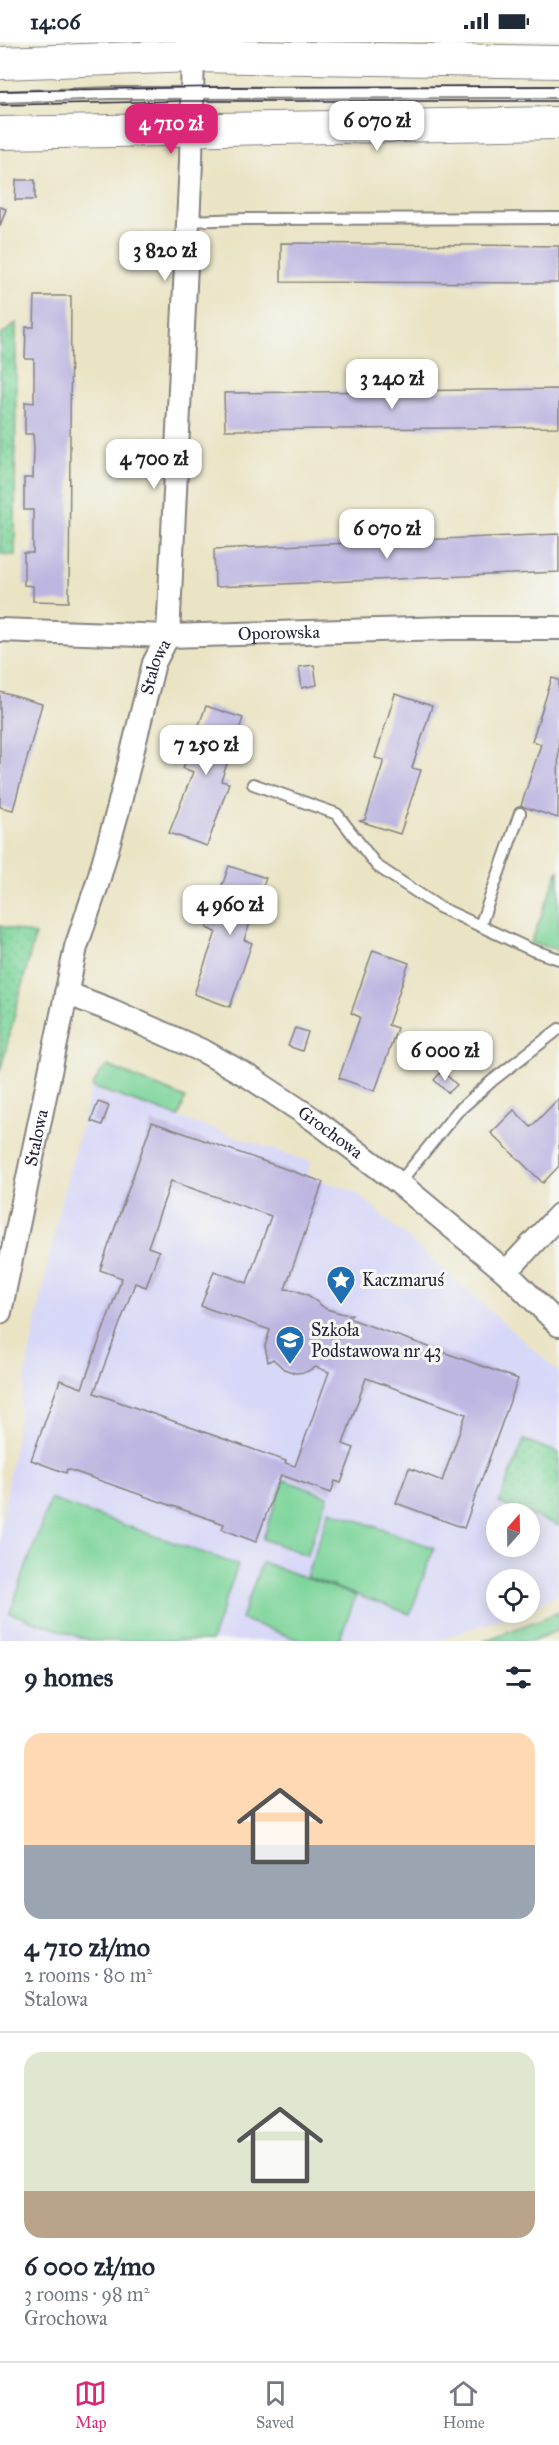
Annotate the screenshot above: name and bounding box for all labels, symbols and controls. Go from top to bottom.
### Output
text: 14:06 [30,8,81,35]
pin: 6 070 zł [315,101,439,152]
pin: 4 710 zł [109,104,233,155]
text: 6 070 zł [343,108,411,132]
text: 4 710 zł [139,111,203,135]
pin: 3 820 zł [103,231,227,282]
text: 3 820 zł [133,238,197,262]
pin: 3 240 zł [330,359,454,410]
text: 3 240 zł [360,366,424,390]
pin: 4 700 zł [92,439,216,490]
text: 4 700 zł [120,446,188,470]
pin: 6 070 zł [325,509,449,560]
text: 6 070 zł [353,516,421,540]
street label: Oporowska [238,621,321,645]
street label: Stalowa [136,635,176,697]
pin: 7 250 zł [144,725,268,776]
text: 7 250 zł [174,732,238,756]
pin: 4 960 zł [168,885,292,936]
text: 4 960 zł [196,892,264,916]
pin: 6 000 zł [383,1031,507,1082]
text: 6 000 zł [411,1038,479,1062]
street label: Grochowa [294,1101,367,1163]
street label: Stalowa [20,1107,53,1168]
place icon: Kaczmaruś [325,1264,357,1306]
place label: Kaczmaruś [362,1269,444,1291]
place label: Szkoła Podstawowa nr 43 [311,1319,441,1362]
school or university icon: Szkoła Podstawowa nr 43 [274,1324,306,1366]
north arrow [486,1503,540,1557]
map controls [486,1503,540,1623]
button: locate [486,1569,540,1623]
text: 9 homes [24,1661,113,1693]
icon: filters [502,1661,535,1694]
icon: home [226,1772,334,1880]
text: 4 710 zł/mo [24,1931,150,1963]
text: 2 rooms · 80 m² [24,1963,152,1987]
text: Stalowa [24,1987,88,2011]
icon: home [226,2091,334,2199]
text: 6 000 zł/mo [24,2250,155,2282]
text: 3 rooms · 98 m² [24,2282,149,2306]
text: Grochowa [24,2306,107,2330]
tab: Map [74,2377,107,2432]
tab: Saved [256,2377,294,2432]
tab: Home [443,2377,485,2432]

